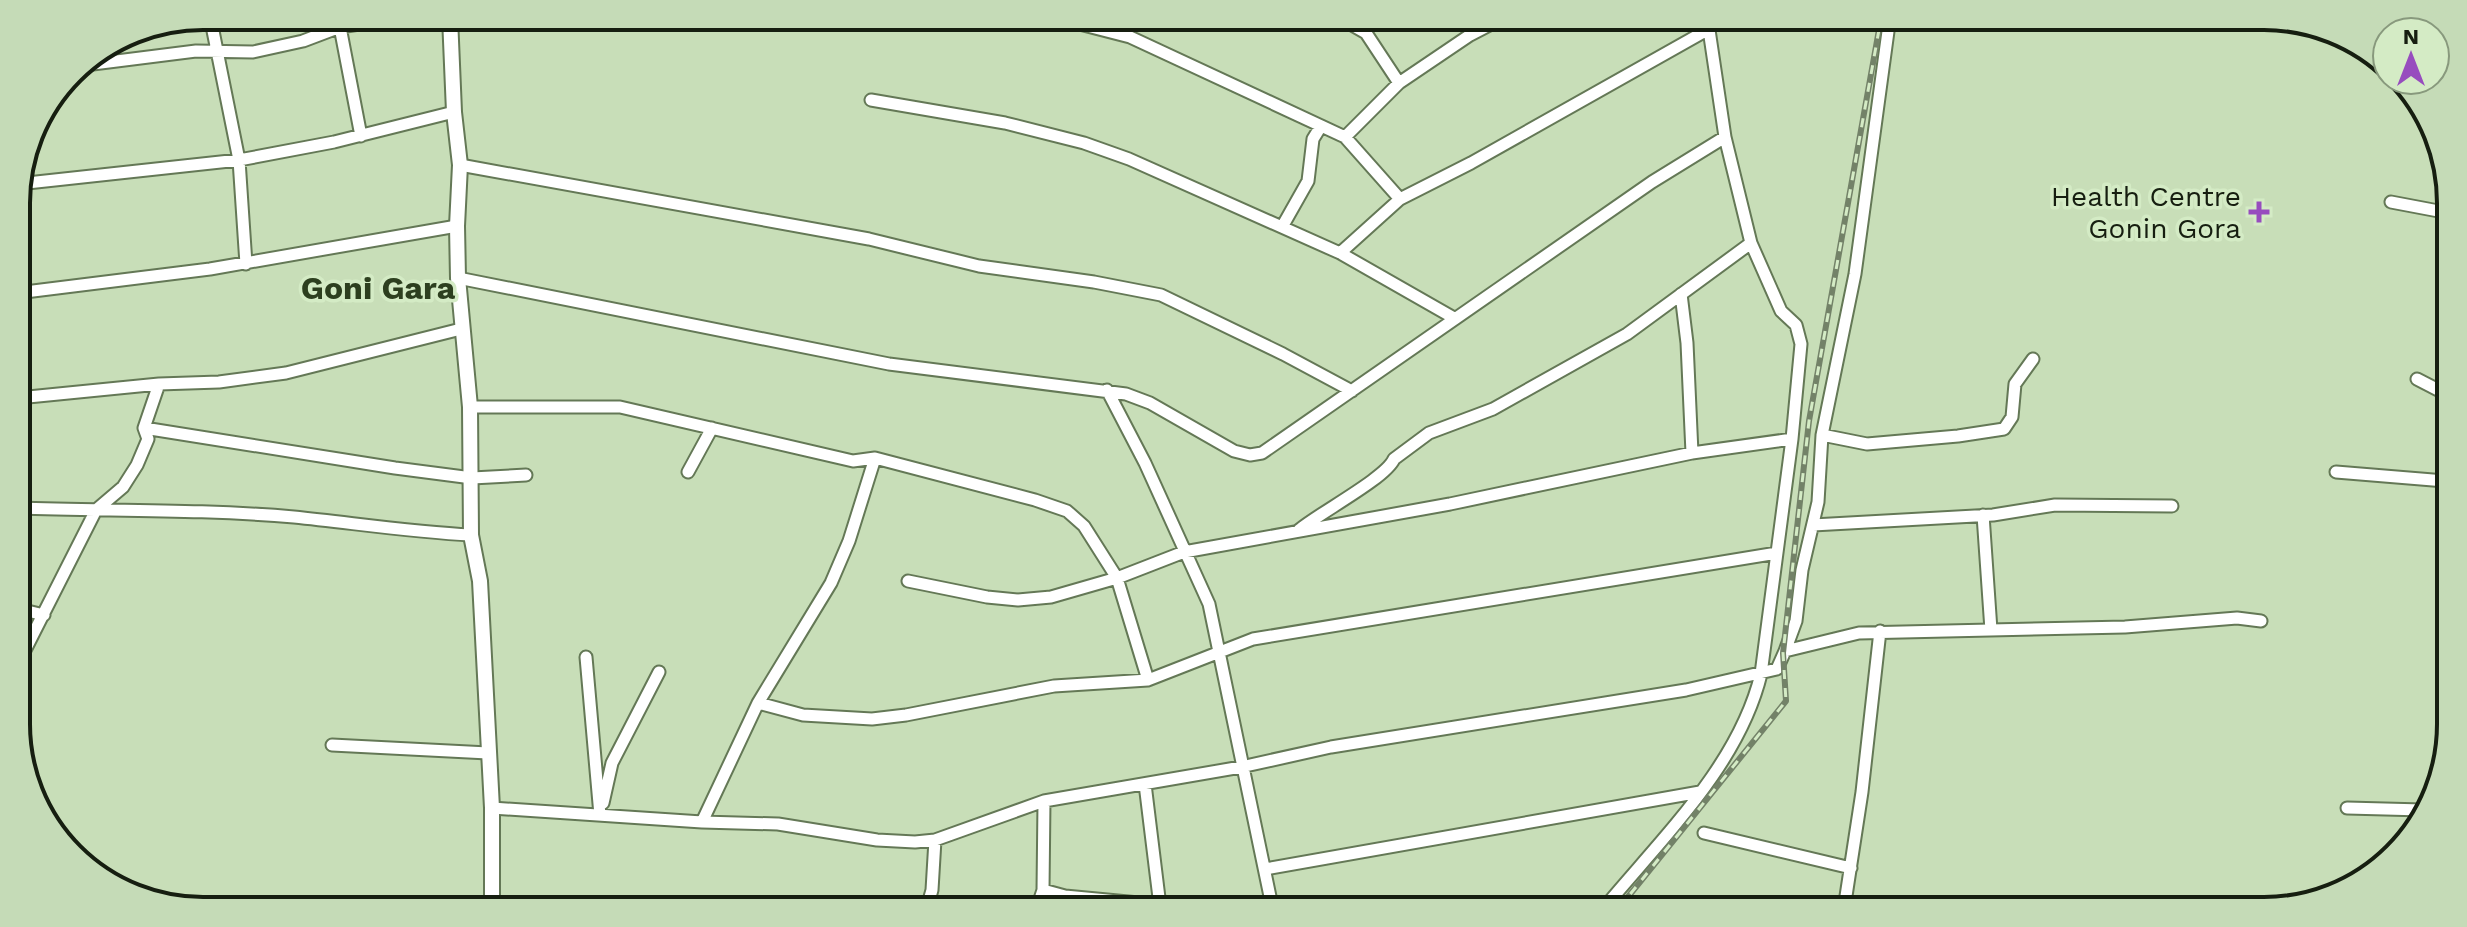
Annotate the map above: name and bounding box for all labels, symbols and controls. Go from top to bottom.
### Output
north arrow [2371,16,2451,96]
text: N [2403,24,2419,49]
place label: Health Centre Gonin Gora [2051,180,2241,245]
marker: Health Centre Gonin Gora [2248,201,2270,223]
district label: Goni Gara [301,269,456,307]

